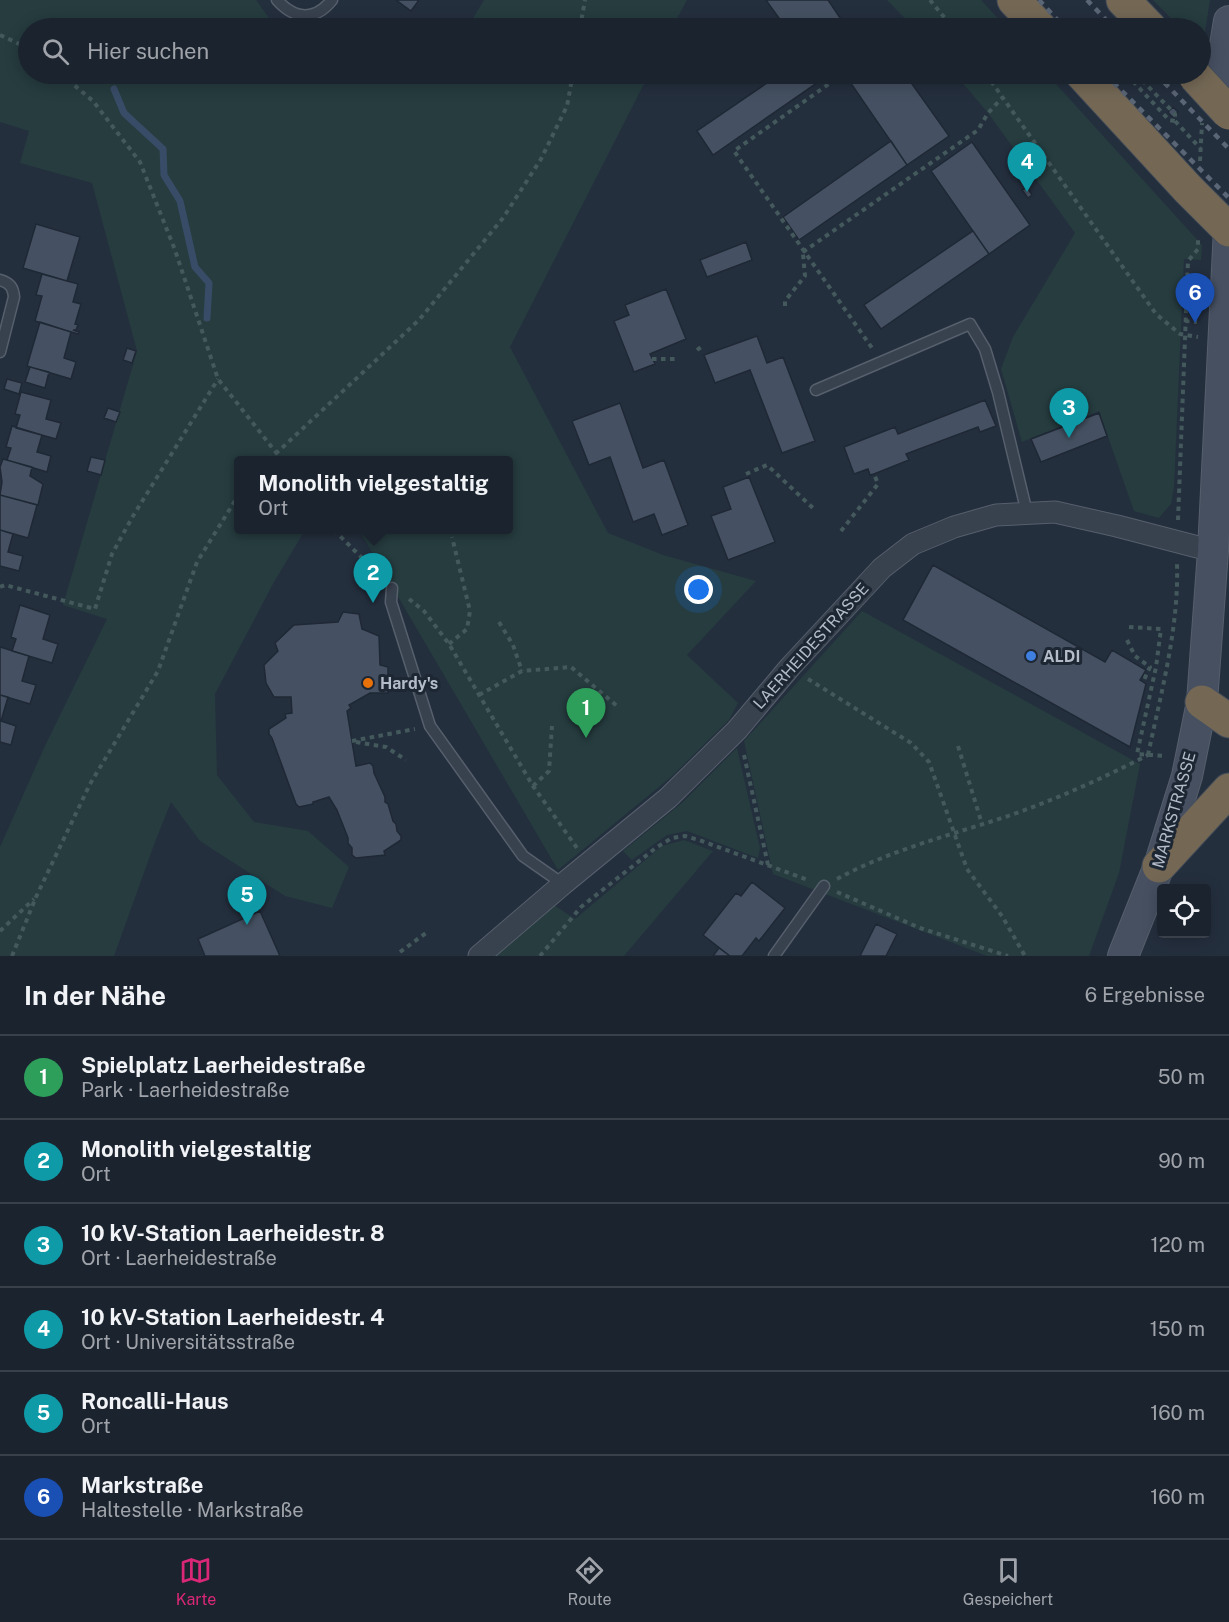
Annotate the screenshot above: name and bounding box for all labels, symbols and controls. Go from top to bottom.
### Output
search box [18,18,1211,84]
icon: search [39,35,72,68]
text: Hier suchen [87,38,209,64]
pin: 4 [1008,142,1046,192]
pin: 6 [1176,274,1214,323]
pin: 3 [1050,388,1088,438]
popup [234,456,513,534]
text: Monolith vielgestaltig [258,470,489,496]
text: Ort [258,496,288,520]
pin: 2 [354,554,392,603]
your location [684,575,713,604]
street label: LAERHEIDESTRASSE [749,579,873,713]
place label: ALDI [1043,647,1080,666]
marker: ALDI [1024,649,1038,663]
place label: Hardy's [380,674,438,693]
marker: Hardy's [361,676,375,690]
pin: 1 [566,688,606,738]
street label: MARKSTRASSE [1148,750,1200,870]
pin: 5 [228,876,266,925]
map controls [1157,884,1211,938]
button: locate [1157,884,1211,938]
text: In der Nähe [24,980,166,1011]
text: 6 Ergebnisse [1085,983,1205,1007]
text: Spielplatz Laerheidestraße [81,1052,366,1078]
text: 1 [39,1065,48,1089]
text: 50 m [1158,1065,1205,1089]
text: Park · Laerheidestraße [81,1078,290,1102]
text: Monolith vielgestaltig [81,1136,311,1162]
text: 2 [37,1149,50,1173]
text: 90 m [1158,1149,1205,1173]
text: Ort [81,1162,111,1186]
text: 10 kV-Station Laerheidestr. 8 [81,1220,385,1246]
text: 3 [37,1233,50,1257]
text: 120 m [1151,1233,1205,1257]
text: Ort · Laerheidestraße [81,1246,277,1270]
text: 10 kV-Station Laerheidestr. 4 [81,1304,385,1330]
text: 4 [37,1317,50,1341]
text: 150 m [1150,1317,1205,1341]
text: Ort · Universitätsstraße [81,1330,295,1354]
text: Roncalli-Haus [81,1388,229,1414]
text: 5 [37,1401,50,1425]
text: 160 m [1150,1401,1205,1425]
text: Ort [81,1414,111,1438]
text: Markstraße [81,1472,203,1498]
text: 6 [37,1485,50,1509]
text: 160 m [1150,1485,1205,1509]
text: Haltestelle · Markstraße [81,1498,304,1522]
tab: Karte [176,1554,216,1609]
tab: Route [568,1554,612,1609]
tab: Gespeichert [963,1554,1053,1609]

